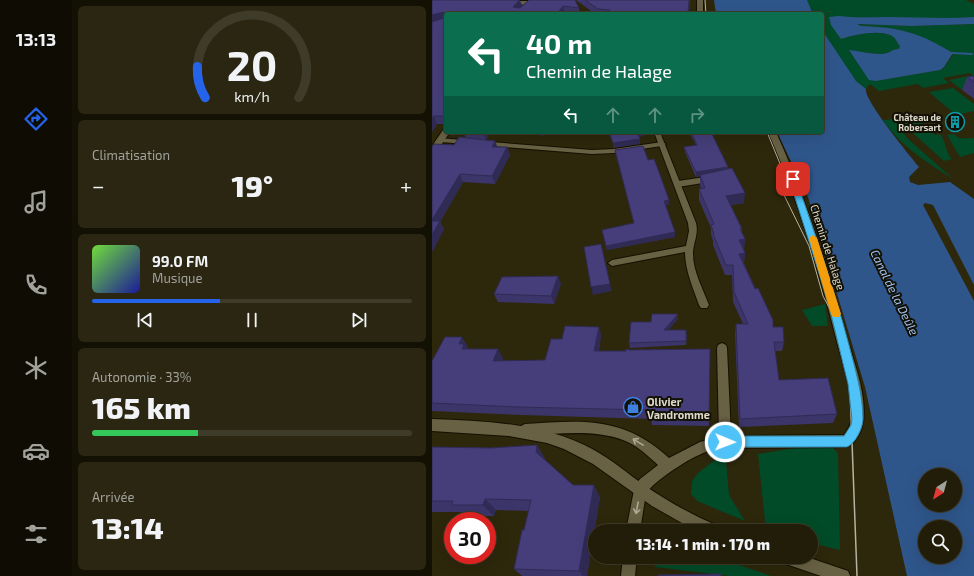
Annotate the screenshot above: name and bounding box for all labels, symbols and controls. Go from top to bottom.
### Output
text: 40 m [526,26,592,60]
text: 13:13 [16,28,56,50]
icon: left [460,28,512,80]
text: 20 [227,39,277,89]
text: Chemin de Halage [526,60,672,82]
text: km/h [234,88,270,105]
icon: left [560,104,582,126]
icon: ahead [602,104,624,126]
icon: ahead [644,104,666,126]
icon: right [686,104,708,126]
icon: directions [22,105,50,133]
building icon: Château de Robersart [944,111,966,133]
place label: Château de Robersart [894,112,941,133]
text: Climatisation [92,147,170,163]
pin [776,162,810,196]
text: 19° [232,167,273,203]
icon: arrive [782,168,804,190]
text: − [92,172,105,198]
text: + [400,172,412,198]
icon: music [22,188,50,216]
street label: Chemin de Halage [808,203,848,291]
water label: Canal de la Deûle [868,247,922,338]
text: 99.0 FM [152,252,208,270]
text: Musique [152,270,202,286]
icon: phone [22,271,50,299]
icon: previous [134,309,156,331]
icon: pause [241,309,263,331]
icon: next [348,309,370,331]
icon: climate [22,354,50,382]
text: Autonomie · 33% [92,369,191,385]
text: 165 km [92,389,191,425]
place label: Olivier Vandromme [647,395,710,421]
shop icon: Olivier Vandromme [622,396,644,418]
position arrow [704,421,746,463]
icon: car [22,437,50,465]
one-way arrow [632,437,644,445]
north arrow [918,468,962,512]
map controls [918,468,962,564]
text: Arrivée [92,489,135,505]
one-way arrow [632,501,640,514]
text: 13:14 [92,509,164,545]
speed limit sign: 30 [444,512,496,564]
icon: filters [22,520,50,548]
button: search [918,520,962,564]
text: 13:14 · 1 min · 170 m [636,535,770,553]

